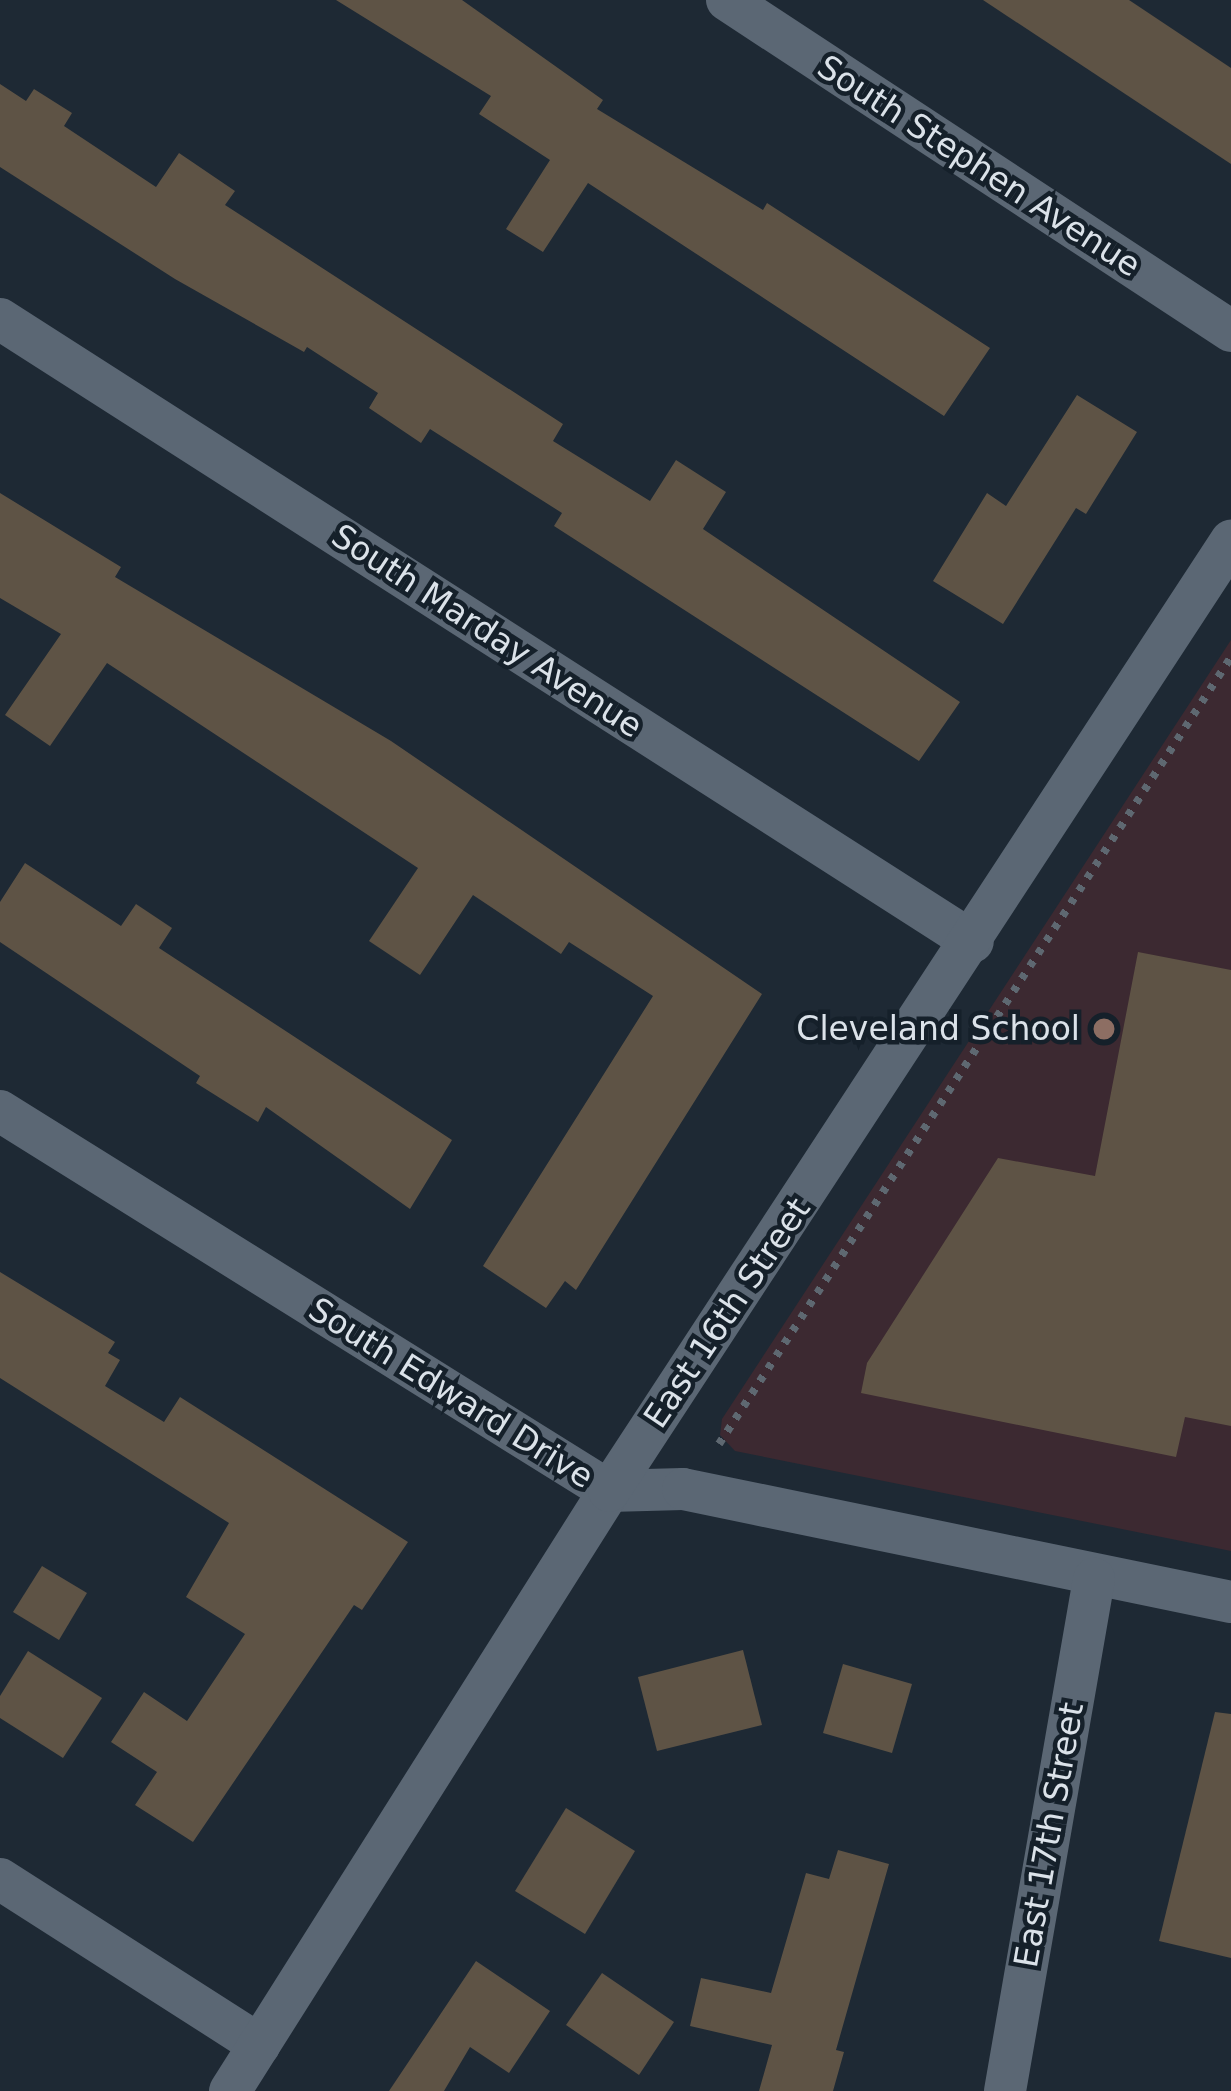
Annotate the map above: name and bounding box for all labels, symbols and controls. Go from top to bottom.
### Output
street label: South Stephen Avenue [810,47,1148,285]
street label: South Marday Avenue [324,516,650,746]
place label: Cleveland School [796,1009,1080,1049]
marker: Cleveland School [1091,1016,1117,1042]
street label: East 16th Street [636,1191,818,1435]
street label: South Edward Drive [302,1289,600,1497]
street label: East 17th Street [1006,1699,1092,1971]

